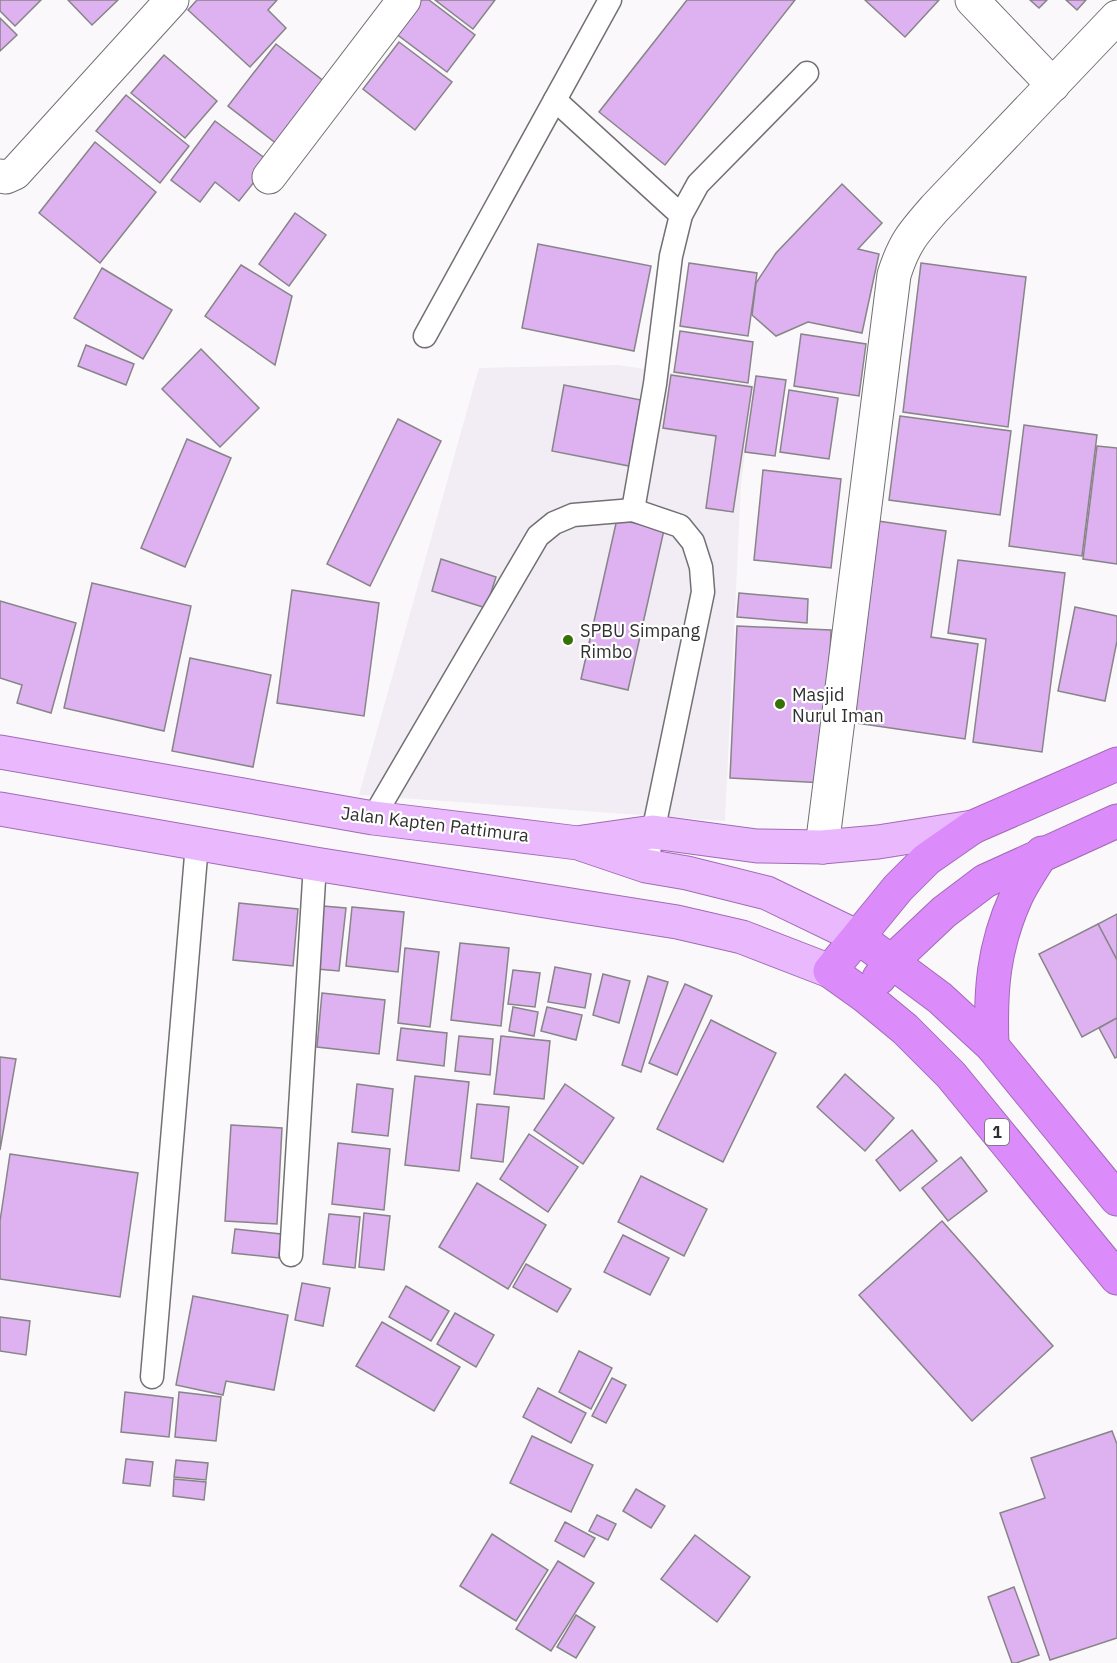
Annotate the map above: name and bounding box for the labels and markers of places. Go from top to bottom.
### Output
place label: SPBU Simpang Rimbo [580,619,701,663]
marker: SPBU Simpang Rimbo [561,633,575,647]
place label: Masjid Nurul Iman [792,683,884,727]
marker: Masjid Nurul Iman [773,697,787,711]

